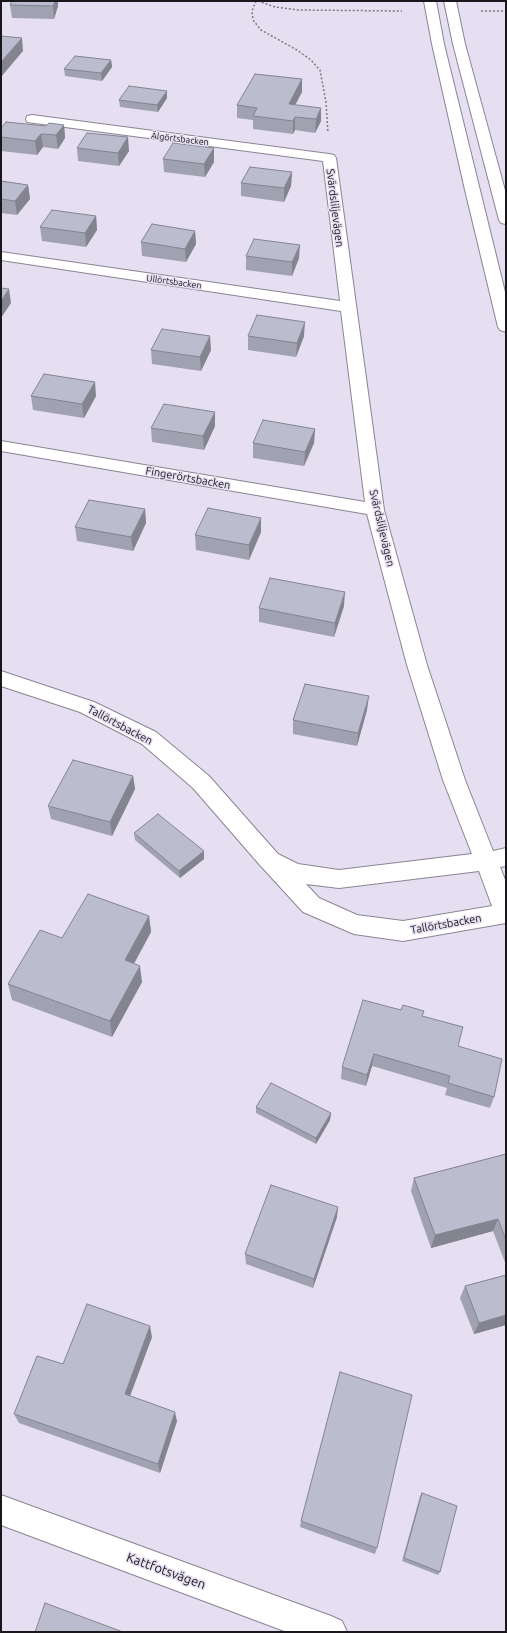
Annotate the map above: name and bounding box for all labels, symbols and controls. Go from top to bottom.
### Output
street label: Älgörtsbacken [151,130,209,148]
street label: Svärdsliljevägen [324,168,346,248]
street label: Ullörtsbacken [146,273,202,291]
street label: Fingerörtsbacken [145,464,231,492]
street label: Svärdsliljevägen [367,488,397,568]
street label: Tallörtsbacken [85,702,155,748]
street label: Tallörtsbacken [410,911,482,937]
street label: Kattfotsvägen [124,1549,208,1593]

